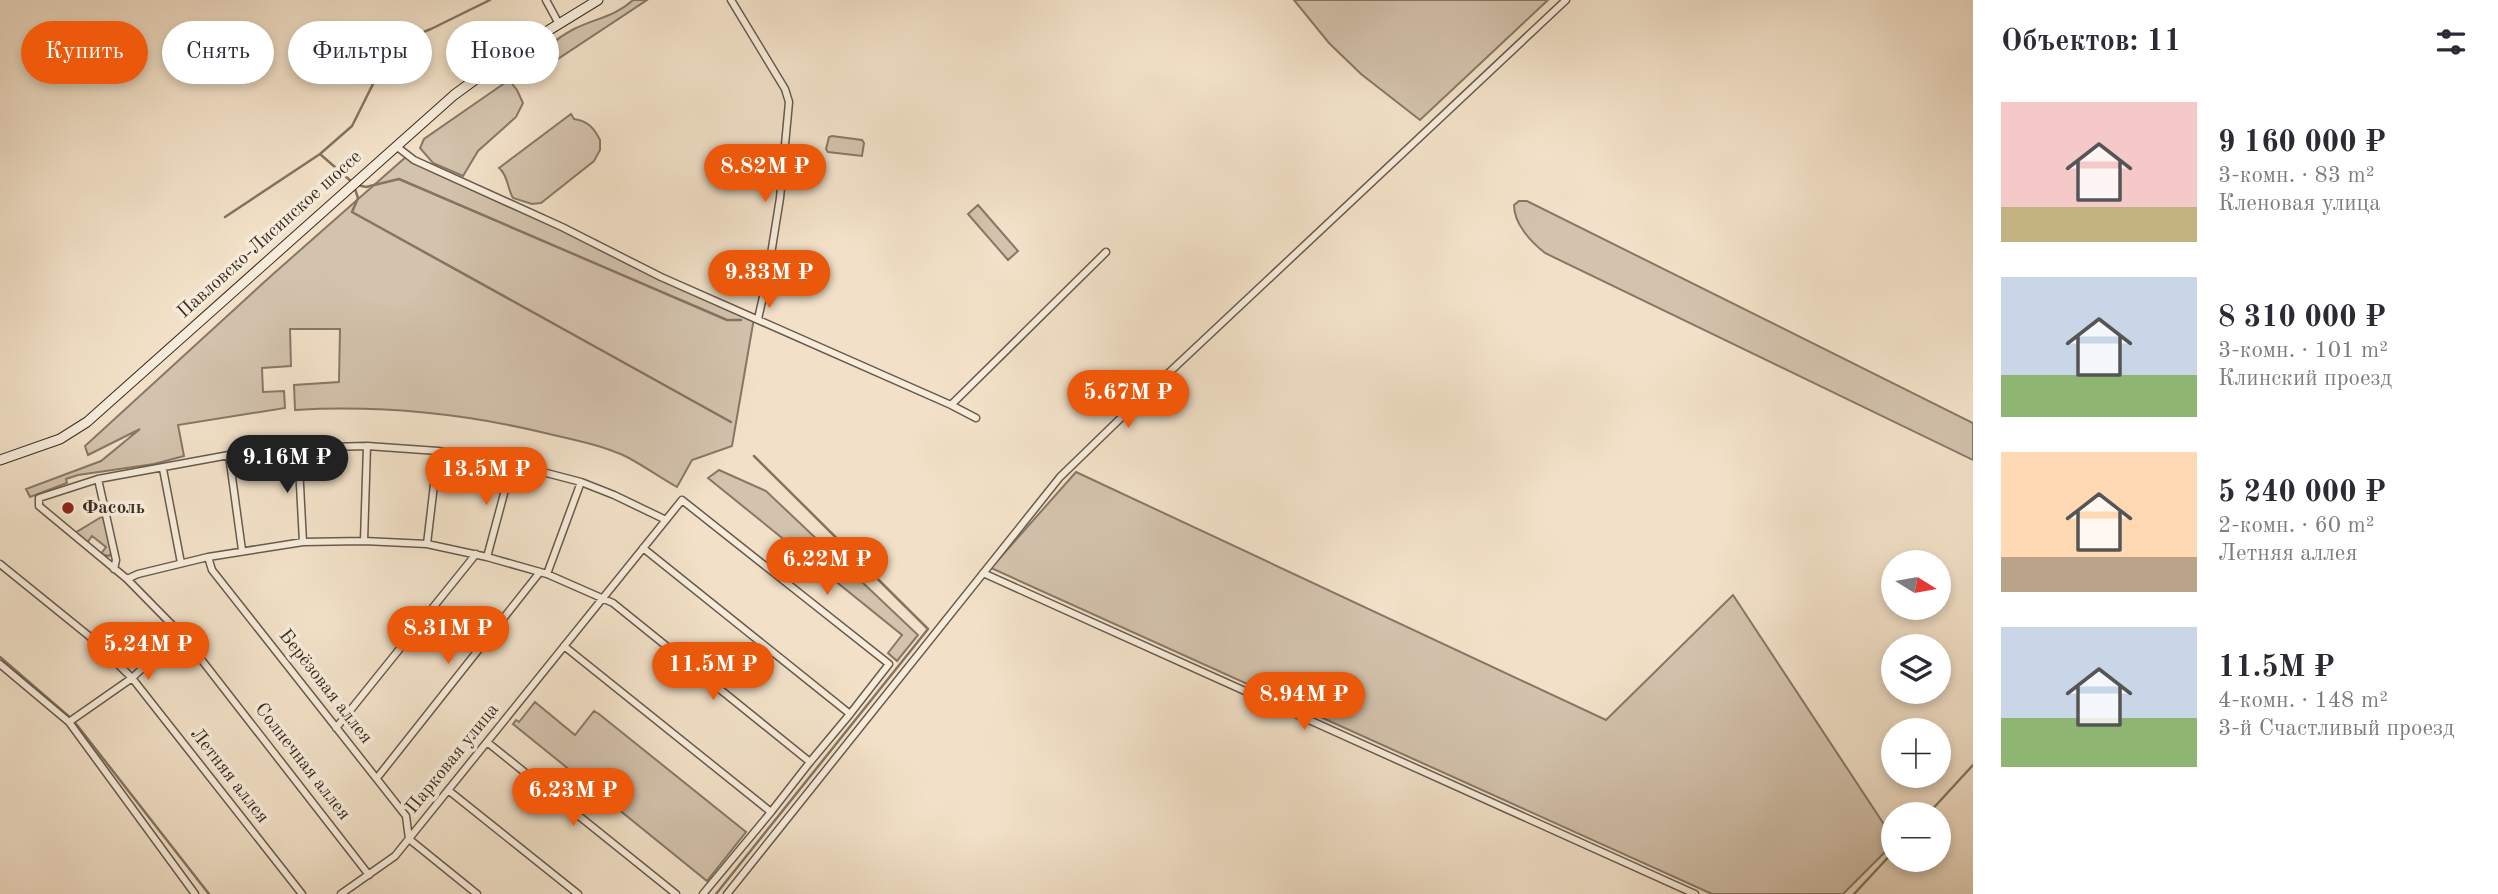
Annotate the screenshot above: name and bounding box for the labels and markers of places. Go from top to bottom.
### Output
pin: 8.82M ₽ [700,144,830,204]
pin: 9.33M ₽ [704,250,834,310]
pin: 5.67M ₽ [1063,370,1193,430]
pin: 9.16M ₽ [222,435,352,495]
pin: 13.5M ₽ [421,448,551,507]
place label: Фасоль [82,499,145,518]
marker: Фасоль [60,500,76,516]
pin: 6.22M ₽ [762,538,892,597]
pin: 8.31M ₽ [383,606,513,666]
pin: 5.24M ₽ [83,622,213,682]
pin: 11.5M ₽ [648,642,778,702]
pin: 8.94M ₽ [1239,672,1369,732]
pin: 6.23M ₽ [508,768,638,828]

